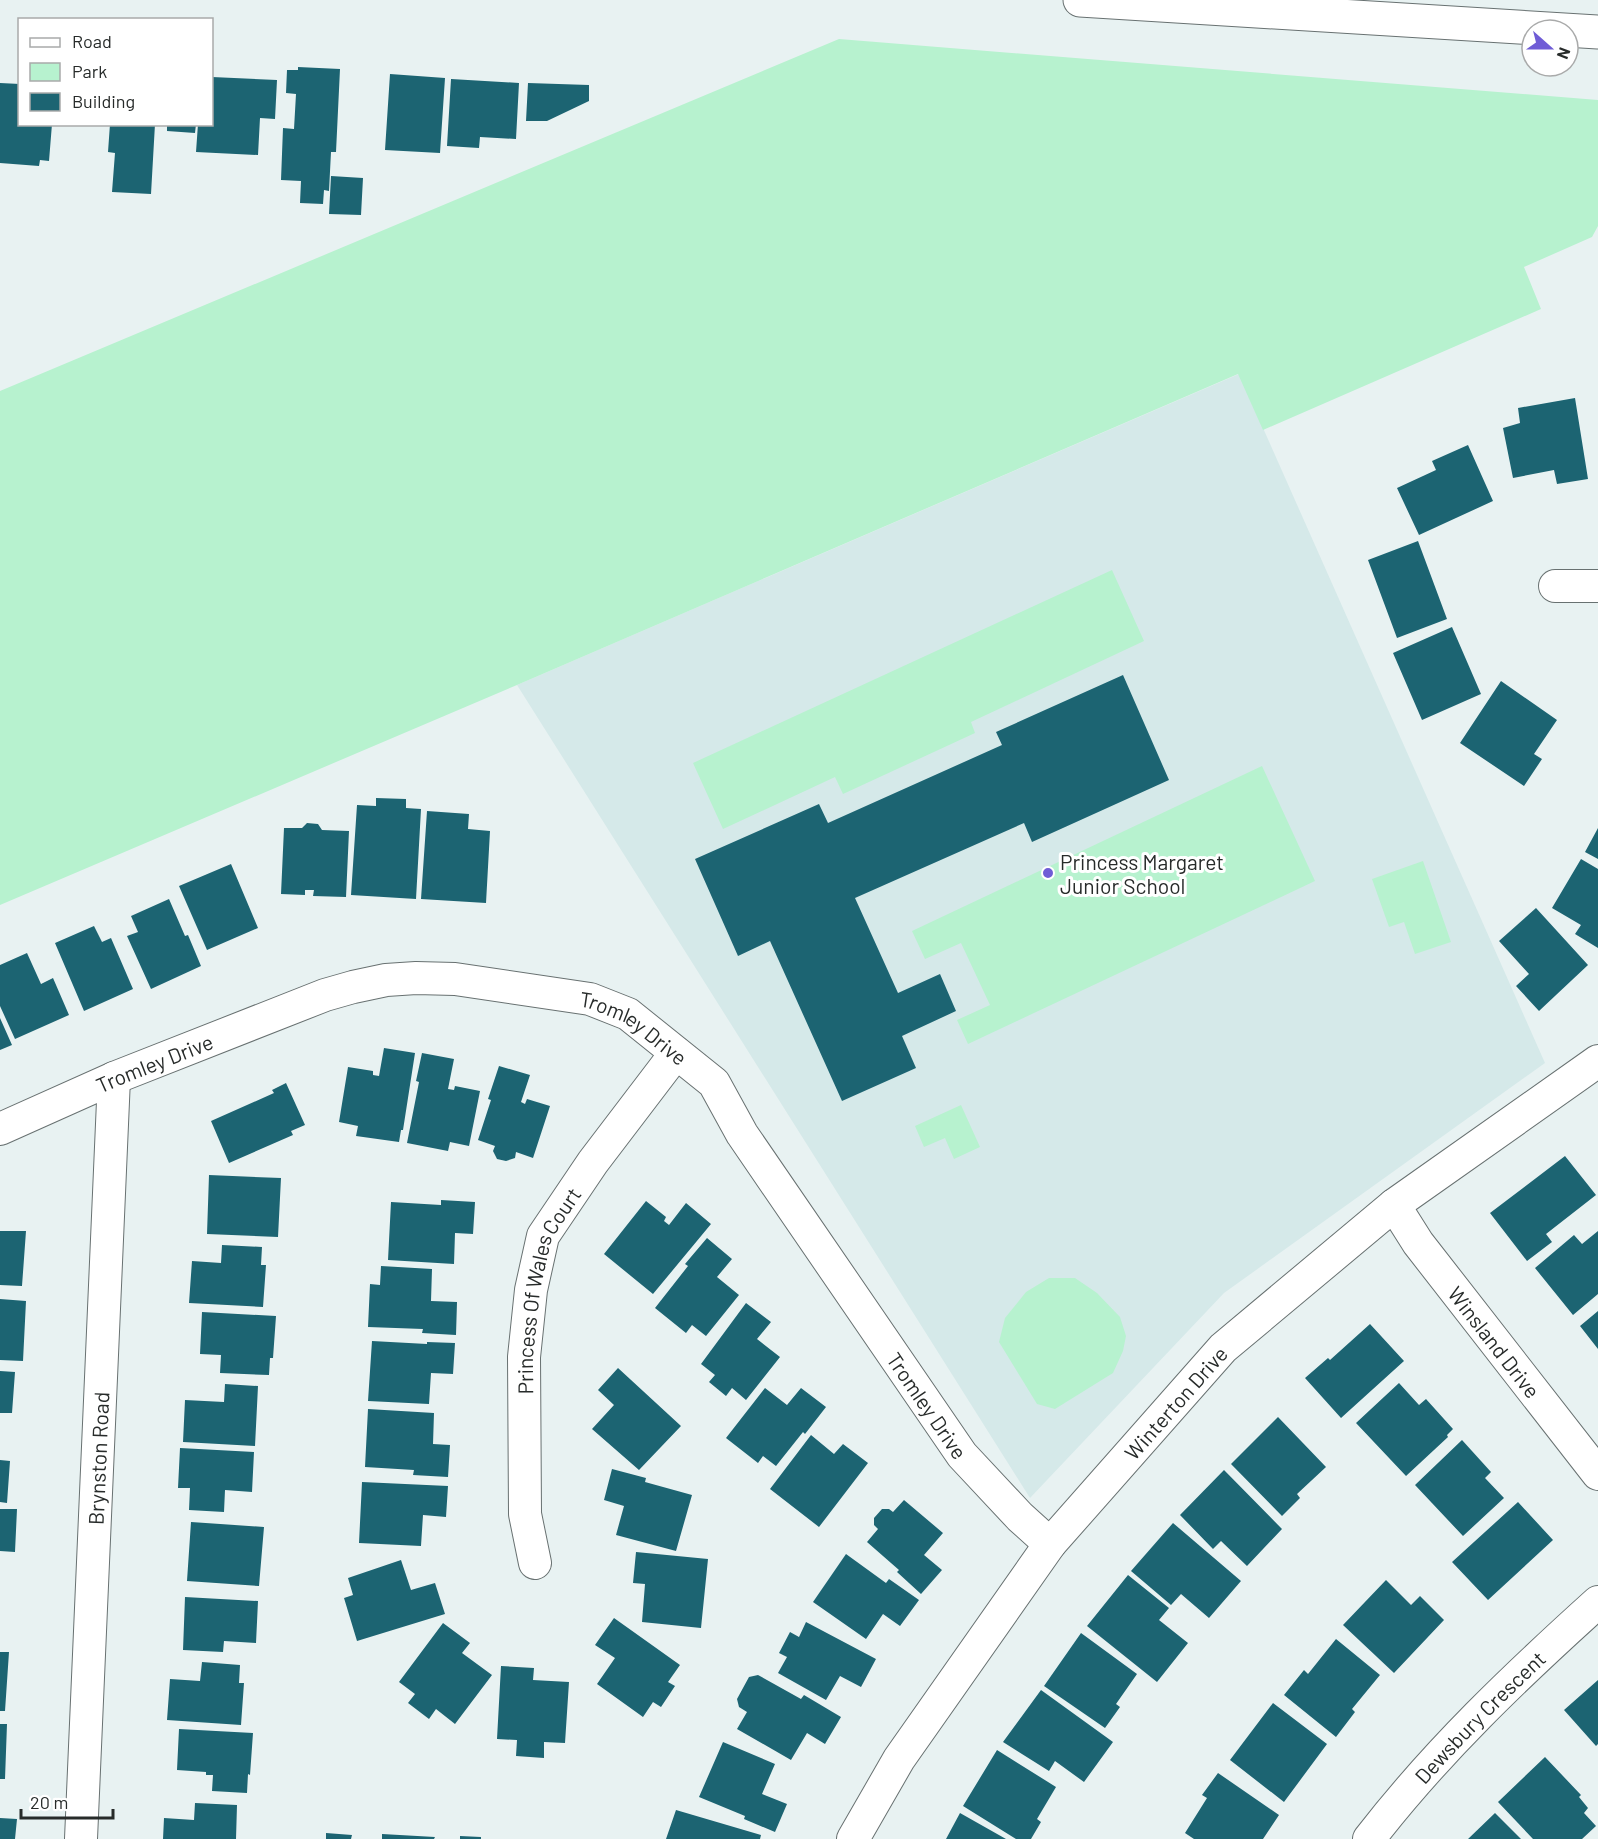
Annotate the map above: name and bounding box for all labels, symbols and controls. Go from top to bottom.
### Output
legend [18,18,213,126]
north arrow [1520,18,1580,78]
text: Road [72,30,112,52]
text: N [1554,45,1575,62]
text: Park [72,60,107,82]
text: Building [72,90,135,112]
place label: Princess Margaret Junior School [1060,849,1224,898]
marker: Princess Margaret Junior School [1041,866,1055,880]
street label: Tromley Drive [578,985,693,1069]
street label: Tromley Drive [92,1028,216,1097]
street label: Princess Of Wales Court [511,1182,585,1394]
street label: Winsland Drive [1444,1281,1546,1402]
street label: Winterton Drive [1118,1341,1232,1464]
street label: Tromley Drive [883,1347,973,1463]
street label: Brynston Road [82,1391,113,1525]
street label: Dewsbury Crescent [1409,1645,1550,1788]
scale bar [21,1782,112,1820]
text: 20 m [30,1791,68,1813]

